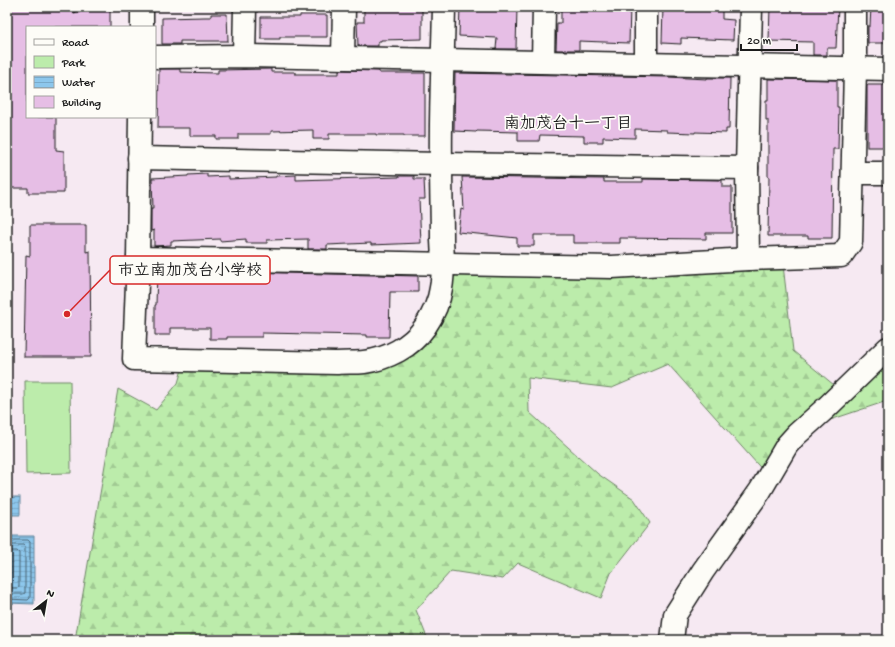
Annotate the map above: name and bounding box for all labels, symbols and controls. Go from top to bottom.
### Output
legend [26,26,156,118]
scale bar [741,26,797,52]
text: 20 m [747,35,772,49]
text: Road [62,37,89,51]
text: Park [61,57,87,71]
text: Water [62,77,96,91]
text: Building [61,97,101,111]
district label: 南加茂台十一丁目 [504,114,632,135]
callout: 市立南加茂台小学校 [110,256,270,284]
text: 市立南加茂台小学校 [118,261,262,282]
north arrow [26,581,66,621]
text: N [44,587,56,601]

